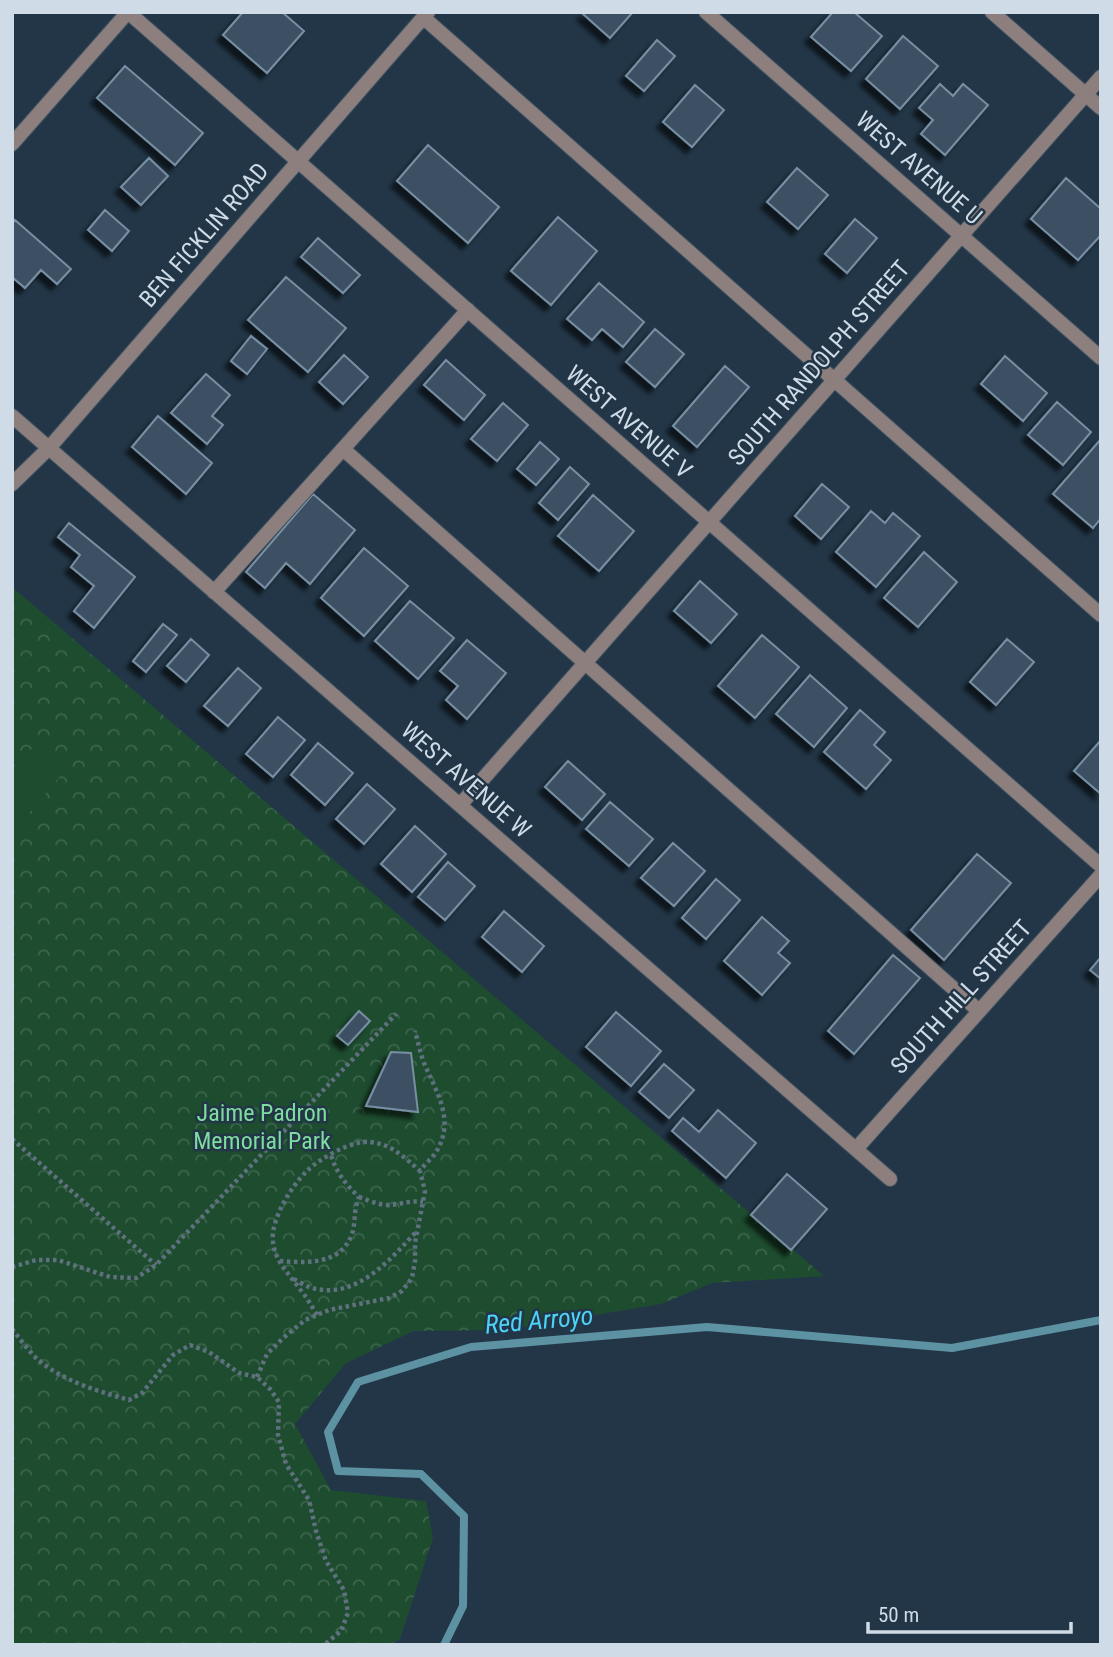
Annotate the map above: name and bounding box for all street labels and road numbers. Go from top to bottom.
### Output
street label: WEST AVENUE U [850,106,988,230]
street label: BEN FICKLIN ROAD [134,157,274,313]
street label: SOUTH RANDOLPH STREET [722,255,916,471]
street label: WEST AVENUE V [560,360,698,484]
street label: WEST AVENUE W [396,716,536,844]
street label: SOUTH HILL STREET [885,915,1037,1079]

